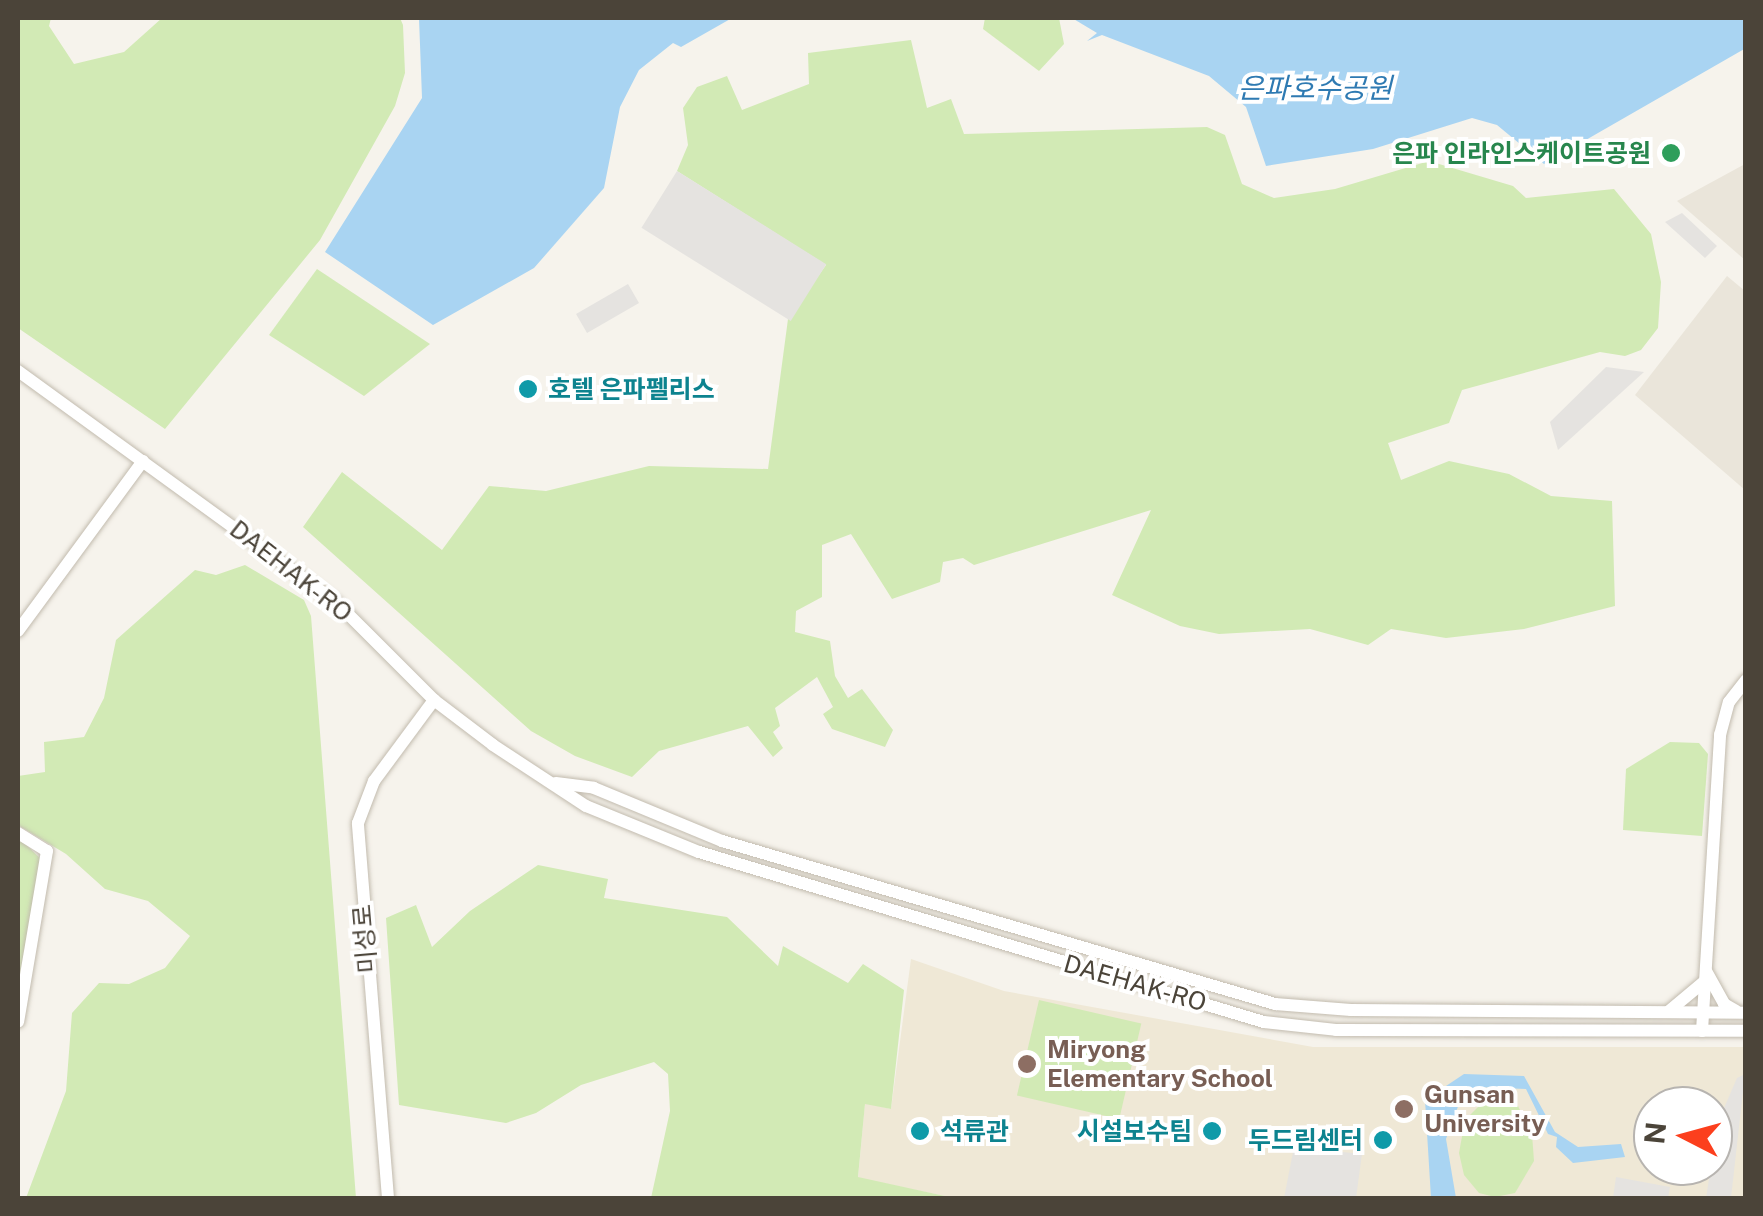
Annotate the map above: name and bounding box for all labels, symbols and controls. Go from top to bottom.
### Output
water label: 은파호수공원 [1238,71,1392,105]
place label: 은파 인라인스케이트공원 [1392,138,1651,168]
marker: 은파 인라인스케이트공원 [1660,142,1682,164]
place label: 호텔 은파펠리스 [548,374,715,404]
marker: 호텔 은파펠리스 [517,378,539,400]
street label: DAEHAK-RO [224,514,358,628]
street label: 미성로 [347,903,383,975]
street label: DAEHAK-RO [1060,948,1210,1018]
place label: Miryong Elementary School [1047,1035,1273,1094]
marker: Miryong Elementary School [1016,1053,1038,1075]
place label: Gunsan University [1424,1080,1545,1139]
north arrow [1633,1086,1733,1186]
marker: Gunsan University [1393,1098,1415,1120]
place label: 석류관 [940,1116,1009,1146]
place label: 시설보수팀 [1077,1116,1192,1146]
marker: 석류관 [909,1120,931,1142]
marker: 시설보수팀 [1201,1120,1223,1142]
text: N [1637,1120,1672,1146]
place label: 두드림센터 [1248,1125,1363,1155]
marker: 두드림센터 [1372,1129,1394,1151]

